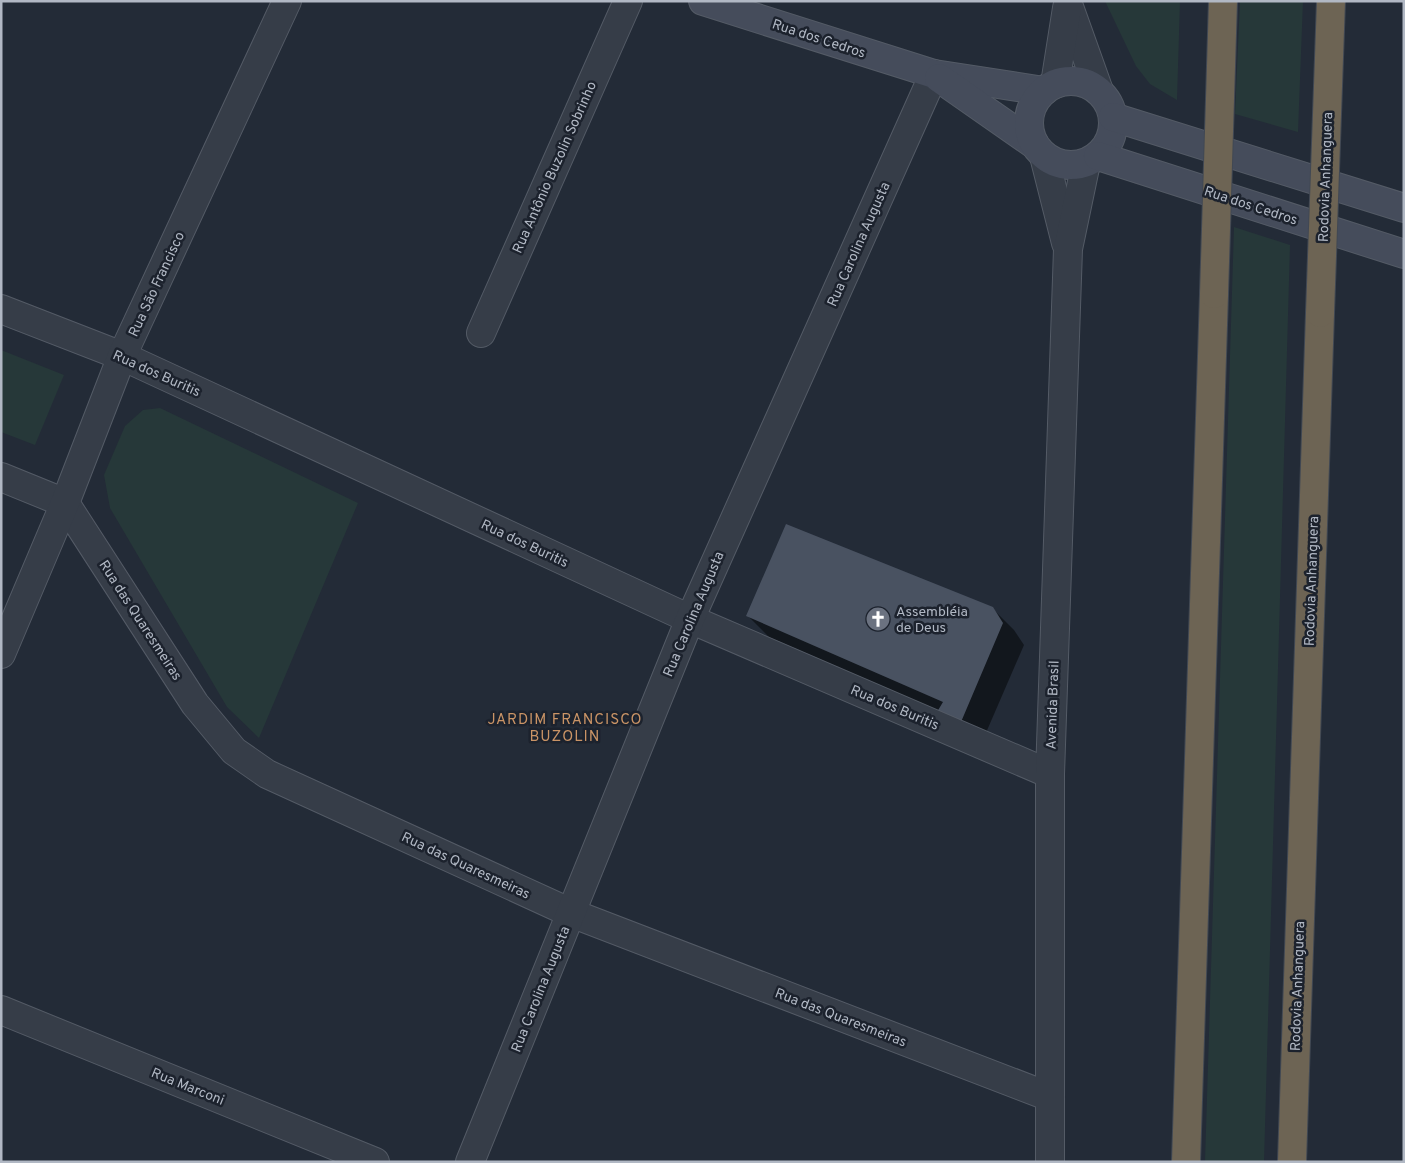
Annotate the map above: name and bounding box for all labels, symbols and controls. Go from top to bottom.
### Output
street label: Rua dos Cedros [770,16,867,63]
street label: Rua Antônio Buzolin Sobrinho [510,79,601,256]
street label: Rodovia Anhanguera [1316,112,1337,242]
street label: Rua Carolina Augusta [824,180,894,309]
street label: Rua dos Cedros [1202,183,1299,230]
street label: Rua São Francisco [126,229,189,340]
street label: Rua dos Buritis [110,347,203,401]
street label: Rodovia Anhanguera [1302,516,1323,646]
street label: Rua dos Buritis [478,517,571,572]
street label: Rua Carolina Augusta [660,549,728,680]
street label: Rua das Quaresmeiras [95,558,185,684]
place label: Assembléia de Deus [896,604,968,637]
church icon: Assembléia de Deus [865,606,891,632]
street label: Avenida Brasil [1043,660,1064,750]
street label: Rua dos Buritis [848,682,941,735]
district label: JARDIM FRANCISCO BUZOLIN [487,711,643,747]
street label: Rua das Quaresmeiras [398,829,532,904]
street label: Rodovia Anhanguera [1288,921,1309,1051]
street label: Rua Carolina Augusta [508,924,574,1055]
street label: Rua das Quaresmeiras [772,985,909,1051]
street label: Rua Marconi [148,1065,227,1110]

